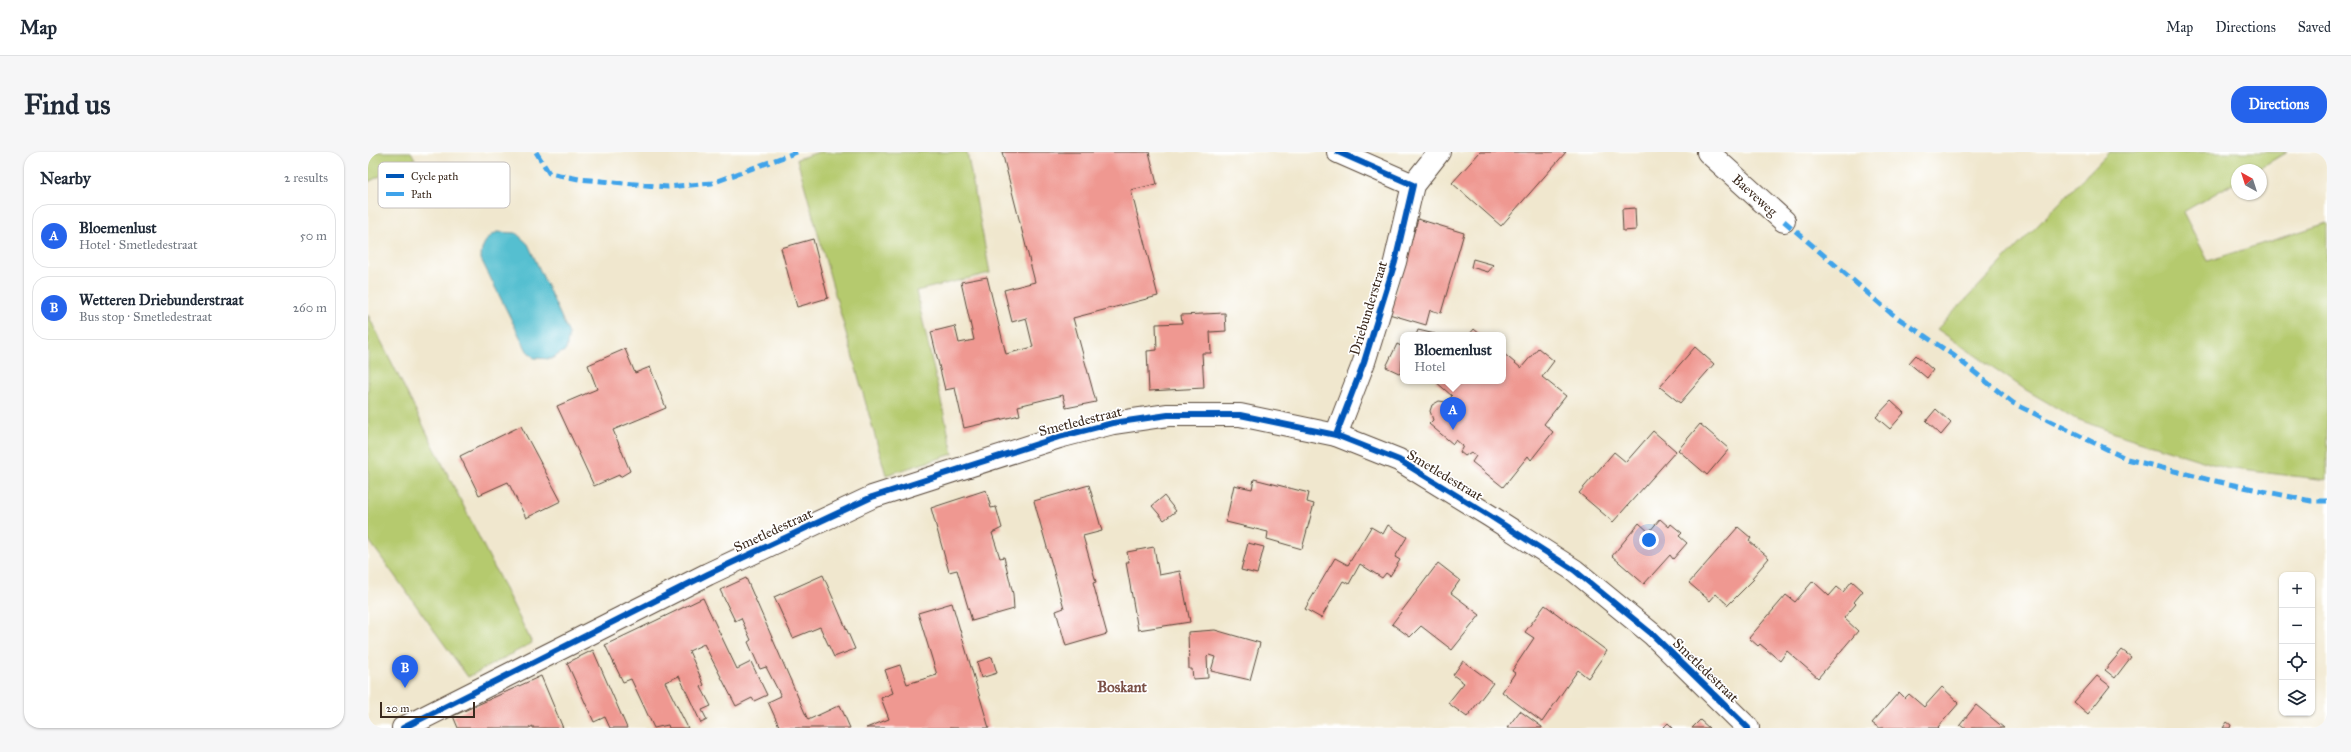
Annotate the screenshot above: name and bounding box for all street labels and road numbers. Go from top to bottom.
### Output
street label: Baeveweg [1729,171,1781,220]
street label: Driebunderstraat [1346,259,1391,357]
street label: Smetledestraat [1037,403,1123,440]
street label: Smetledestraat [1404,446,1486,505]
street label: Smetledestraat [731,505,815,556]
street label: Smetledestraat [1669,635,1742,706]

